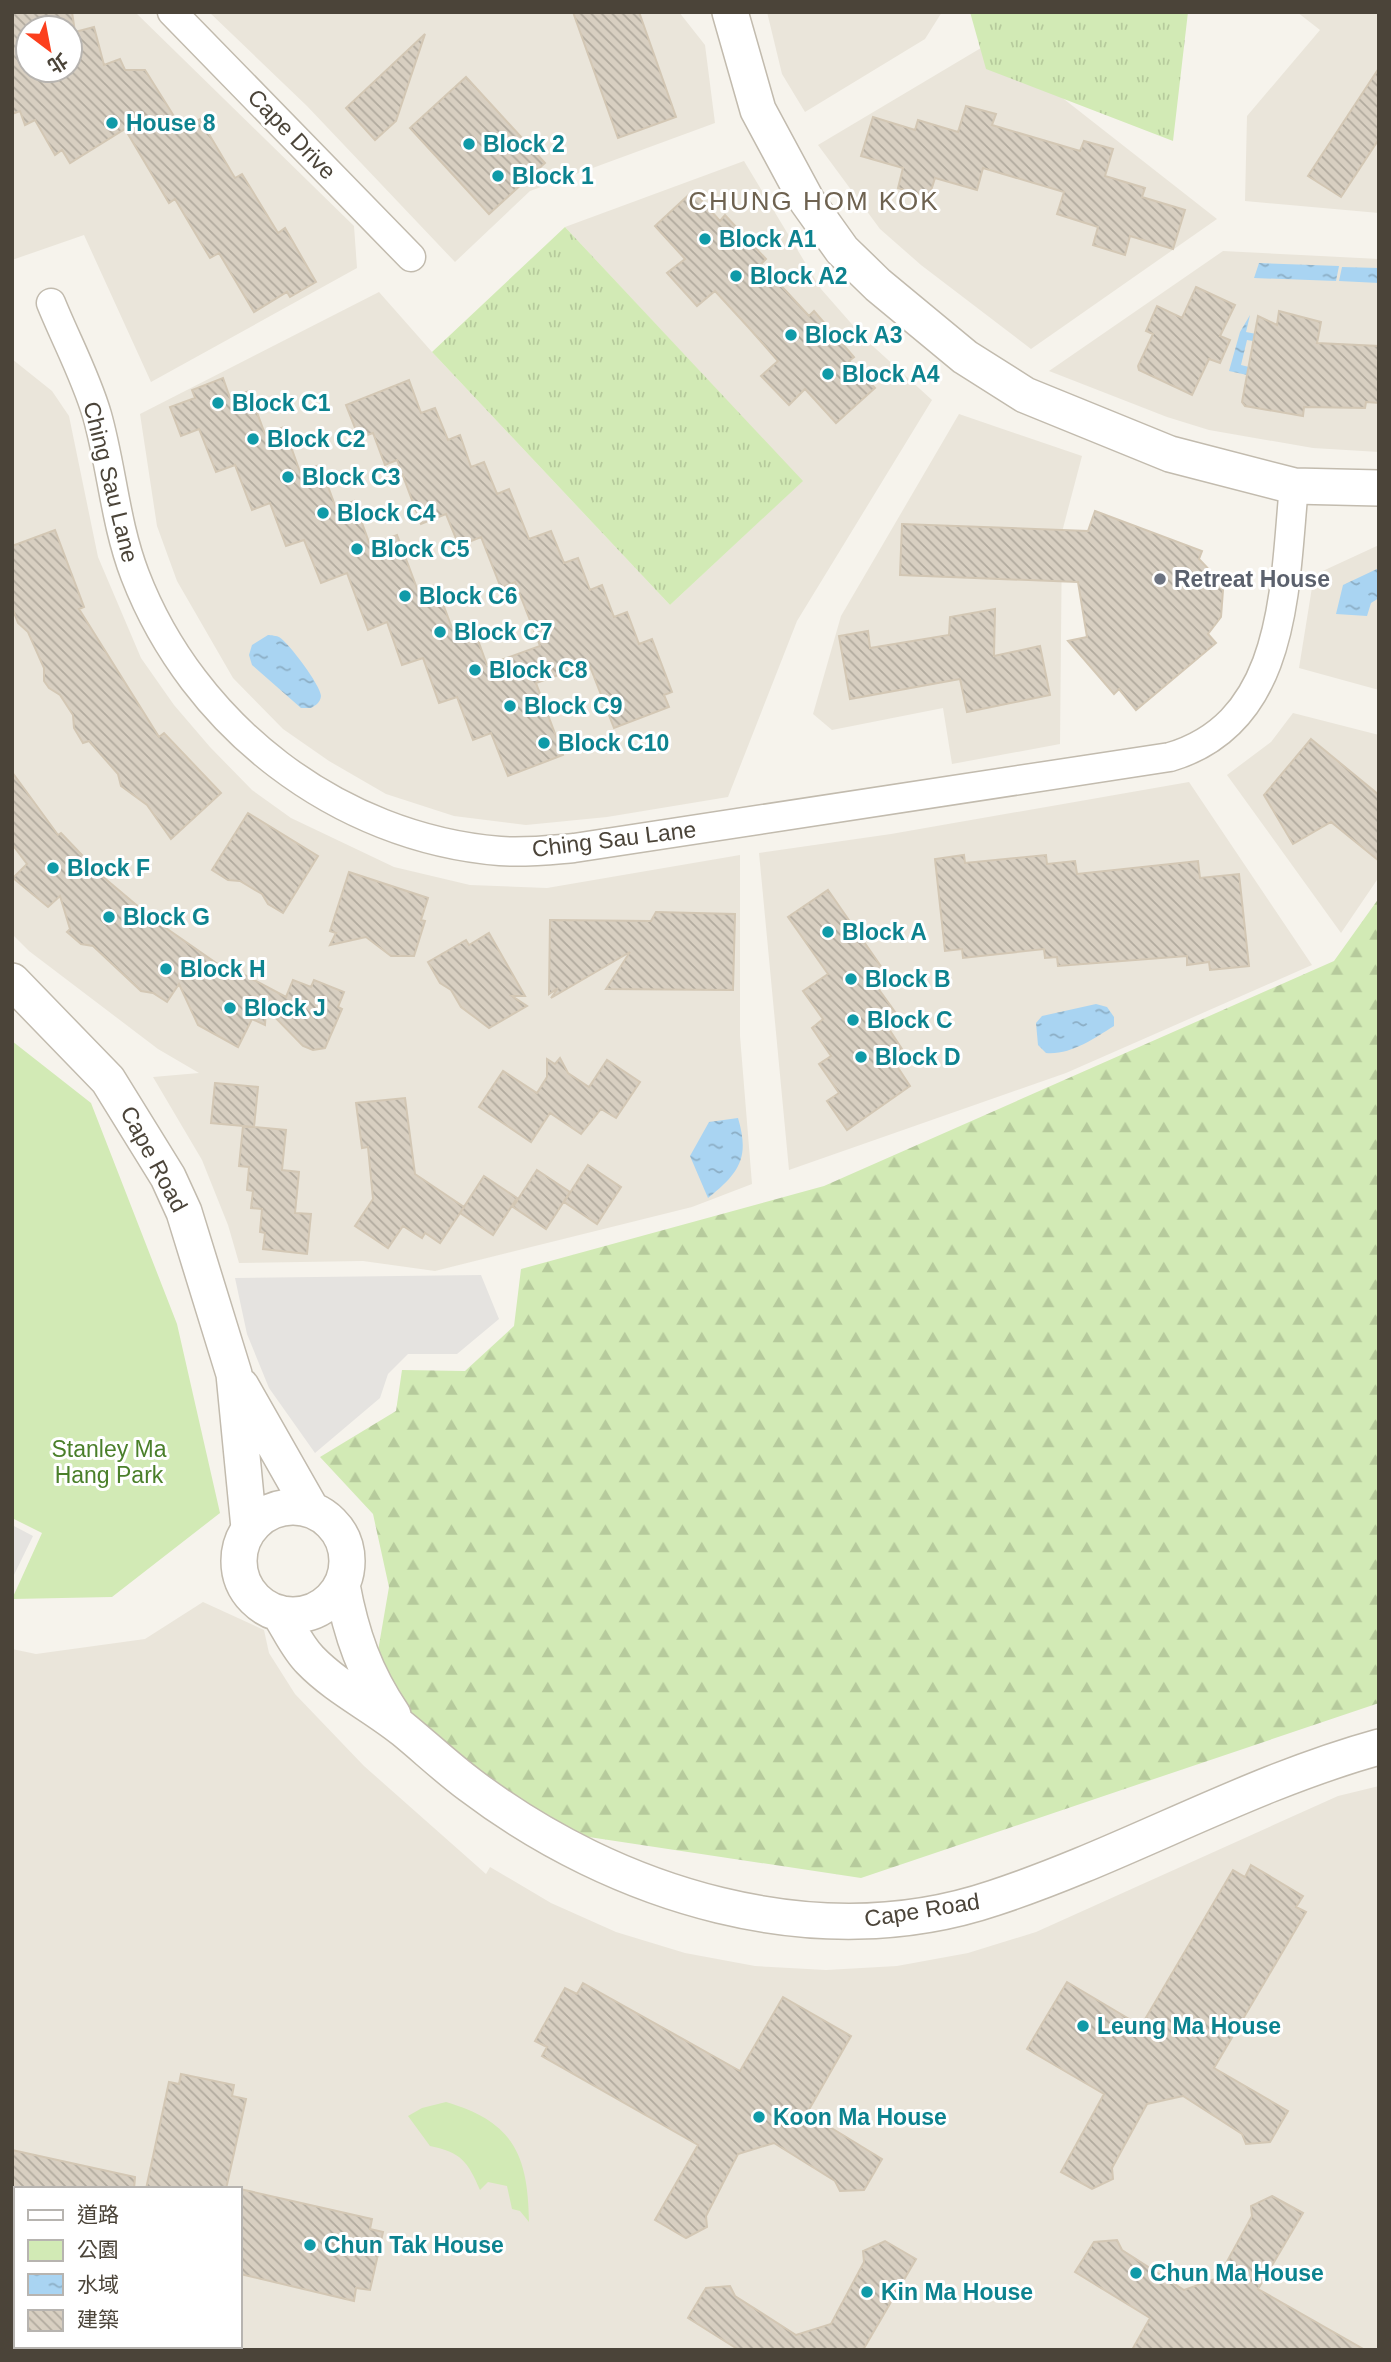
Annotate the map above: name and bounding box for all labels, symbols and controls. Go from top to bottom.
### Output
north arrow [14,14,84,84]
text: 北 [44,49,71,77]
street label: Cape Drive [243,84,341,184]
place label: House 8 [126,110,216,136]
marker: House 8 [104,115,120,131]
place label: Block 2 [483,131,565,157]
marker: Block 2 [461,136,477,152]
place label: Block 1 [512,163,594,189]
marker: Block 1 [490,168,506,184]
district label: CHUNG HOM KOK [688,186,940,216]
place label: Block A1 [719,226,817,252]
marker: Block A1 [697,231,713,247]
place label: Block A2 [750,263,848,289]
marker: Block A2 [728,268,744,284]
place label: Block A3 [805,322,903,348]
marker: Block A3 [783,327,799,343]
place label: Block A4 [842,361,940,387]
marker: Block A4 [820,366,836,382]
place label: Block C1 [232,390,331,416]
marker: Block C1 [210,395,226,411]
street label: Ching Sau Lane [78,399,144,565]
place label: Block C2 [267,426,365,452]
marker: Block C2 [245,431,261,447]
place label: Block C3 [302,464,400,490]
marker: Block C3 [280,469,296,485]
place label: Block C4 [337,500,436,526]
marker: Block C4 [315,505,331,521]
place label: Block C5 [371,536,470,562]
marker: Block C5 [349,541,365,557]
place label: Retreat House [1174,566,1330,592]
marker: Retreat House [1152,571,1168,587]
place label: Block C6 [419,583,517,609]
marker: Block C6 [397,588,413,604]
place label: Block C7 [454,619,552,645]
marker: Block C7 [432,624,448,640]
place label: Block C8 [489,657,588,683]
marker: Block C8 [467,662,483,678]
place label: Block C9 [524,693,622,719]
marker: Block C9 [502,698,518,714]
place label: Block C10 [558,730,669,756]
marker: Block C10 [536,735,552,751]
street label: Ching Sau Lane [531,816,697,862]
place label: Block F [67,855,150,881]
marker: Block F [45,860,61,876]
place label: Block G [123,904,210,930]
marker: Block G [101,909,117,925]
place label: Block A [842,919,927,945]
marker: Block A [820,924,836,940]
place label: Block H [180,956,266,982]
marker: Block H [158,961,174,977]
place label: Block B [865,966,951,992]
marker: Block B [843,971,859,987]
place label: Block J [244,995,326,1021]
marker: Block J [222,1000,238,1016]
place label: Block C [867,1007,953,1033]
marker: Block C [845,1012,861,1028]
place label: Block D [875,1044,961,1070]
marker: Block D [853,1049,869,1065]
street label: Cape Road [115,1102,193,1216]
park label: Stanley Ma Hang Park [51,1436,167,1488]
street label: Cape Road [863,1888,981,1932]
place label: Leung Ma House [1097,2013,1281,2039]
marker: Leung Ma House [1075,2018,1091,2034]
place label: Koon Ma House [773,2104,947,2130]
marker: Koon Ma House [751,2109,767,2125]
legend [14,2187,242,2348]
text: 道路 [77,2203,119,2226]
place label: Chun Tak House [324,2232,504,2258]
marker: Chun Tak House [302,2237,318,2253]
text: 公園 [77,2238,119,2261]
place label: Chun Ma House [1150,2260,1324,2286]
marker: Chun Ma House [1128,2265,1144,2281]
text: 水域 [77,2273,119,2296]
place label: Kin Ma House [881,2279,1033,2305]
marker: Kin Ma House [859,2284,875,2300]
text: 建築 [77,2308,119,2331]

